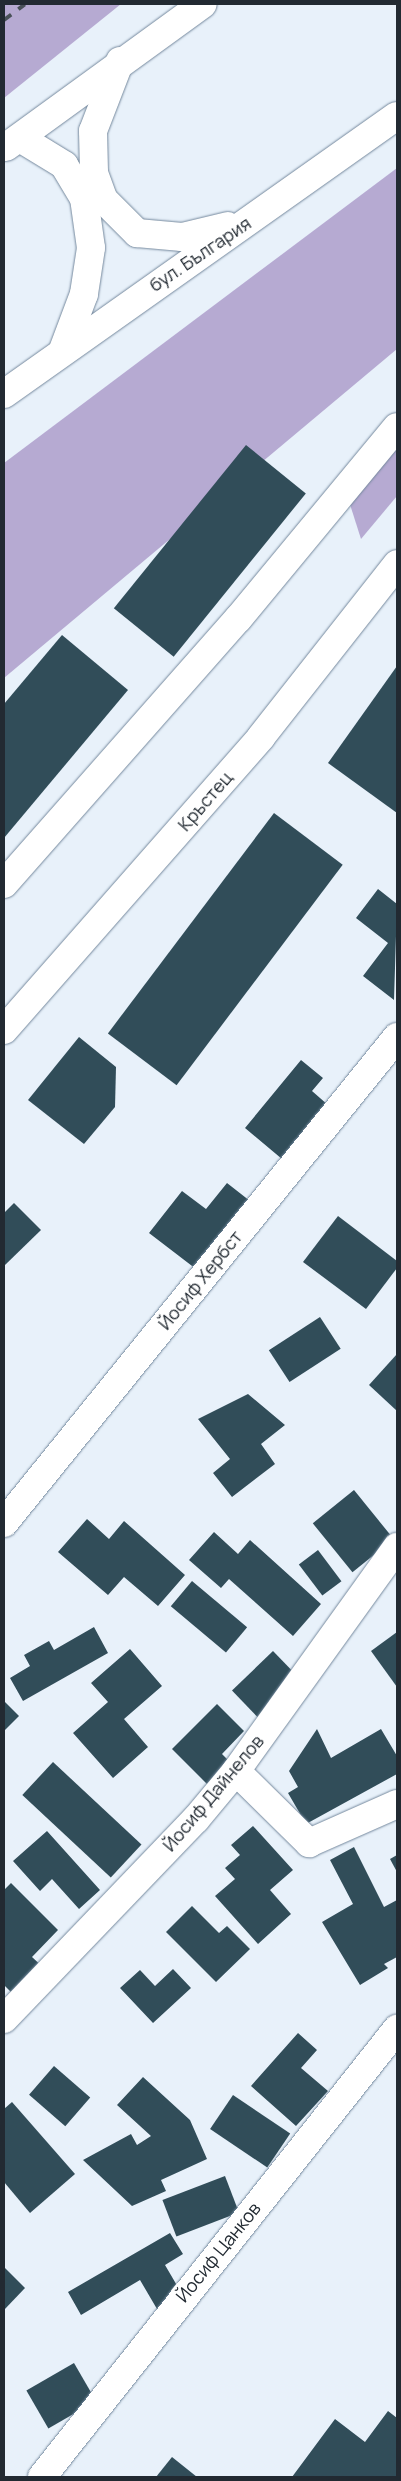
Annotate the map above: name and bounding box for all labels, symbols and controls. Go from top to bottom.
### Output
street label: бул. България [145,212,255,296]
street label: Кръстец [173,767,237,835]
street label: Йосиф Хербст [153,1226,247,1334]
street label: Йосиф Дайнелов [158,1730,268,1856]
street label: Йосиф Цанков [171,2198,265,2306]

